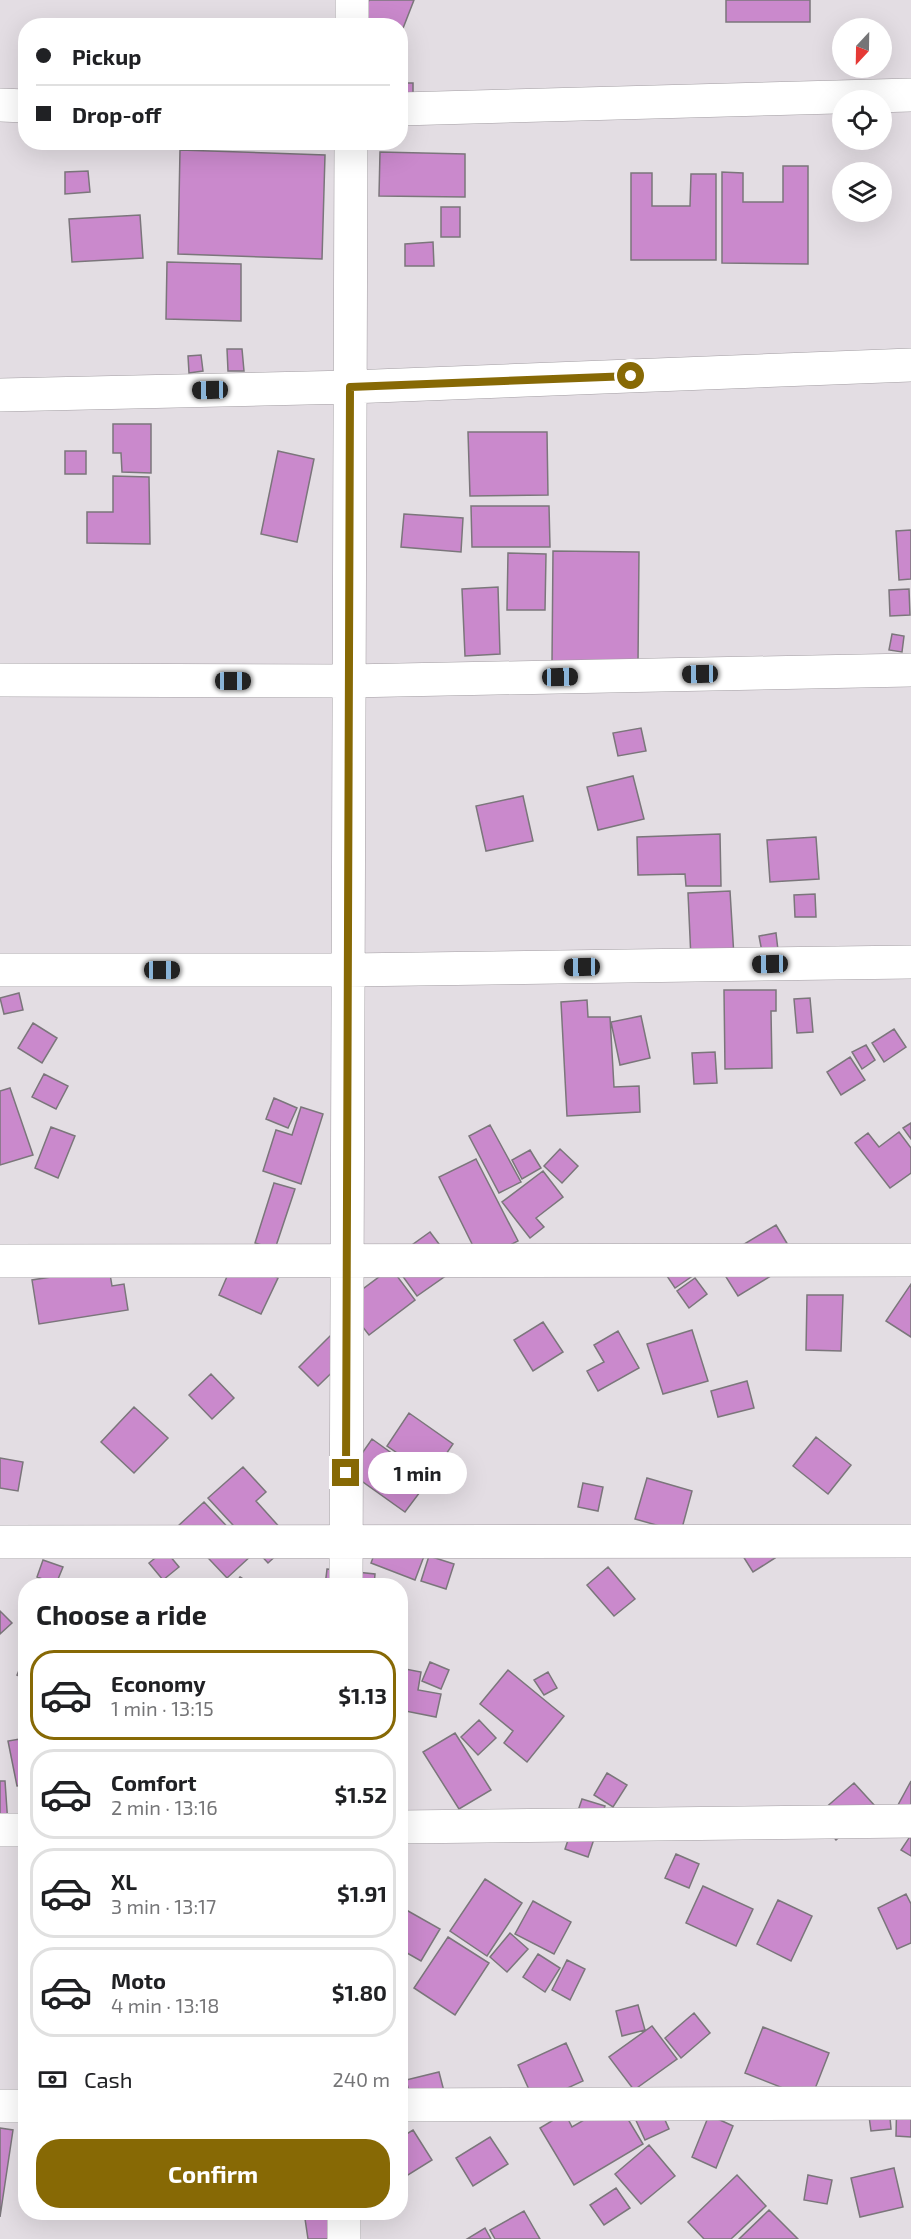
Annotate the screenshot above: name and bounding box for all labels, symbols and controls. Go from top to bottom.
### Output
north arrow [832,18,892,78]
map controls [832,18,892,222]
text: Pickup [72,43,141,69]
button: locate [832,90,892,150]
text: Drop-off [72,101,161,127]
button: layers [832,162,892,222]
route start [617,362,644,389]
car [192,381,228,399]
car [682,665,718,683]
car [542,668,578,686]
car [215,672,251,690]
car [752,955,788,973]
car [564,958,600,976]
car [144,961,180,979]
callout: 1 min [367,1452,466,1494]
route end [332,1459,359,1486]
text: 1 min [393,1461,442,1485]
text: Choose a ride [36,1598,207,1630]
icon: car [39,1668,93,1722]
text: Economy [111,1670,206,1696]
text: $1.13 [338,1682,387,1708]
text: 1 min · 13:15 [111,1696,214,1720]
icon: car [39,1767,93,1821]
text: Comfort [111,1769,196,1795]
text: $1.52 [334,1781,387,1807]
text: 2 min · 13:16 [111,1795,218,1819]
icon: car [39,1866,93,1920]
text: XL [111,1868,137,1894]
text: $1.91 [337,1880,387,1906]
text: 3 min · 13:17 [111,1894,216,1918]
icon: car [39,1965,93,2019]
text: Moto [111,1967,166,1993]
text: $1.80 [332,1979,387,2005]
text: 4 min · 13:18 [111,1993,219,2017]
icon: cash [36,2063,69,2096]
text: Cash [84,2066,133,2092]
text: 240 m [332,2067,390,2091]
button: Confirm [36,2139,390,2208]

